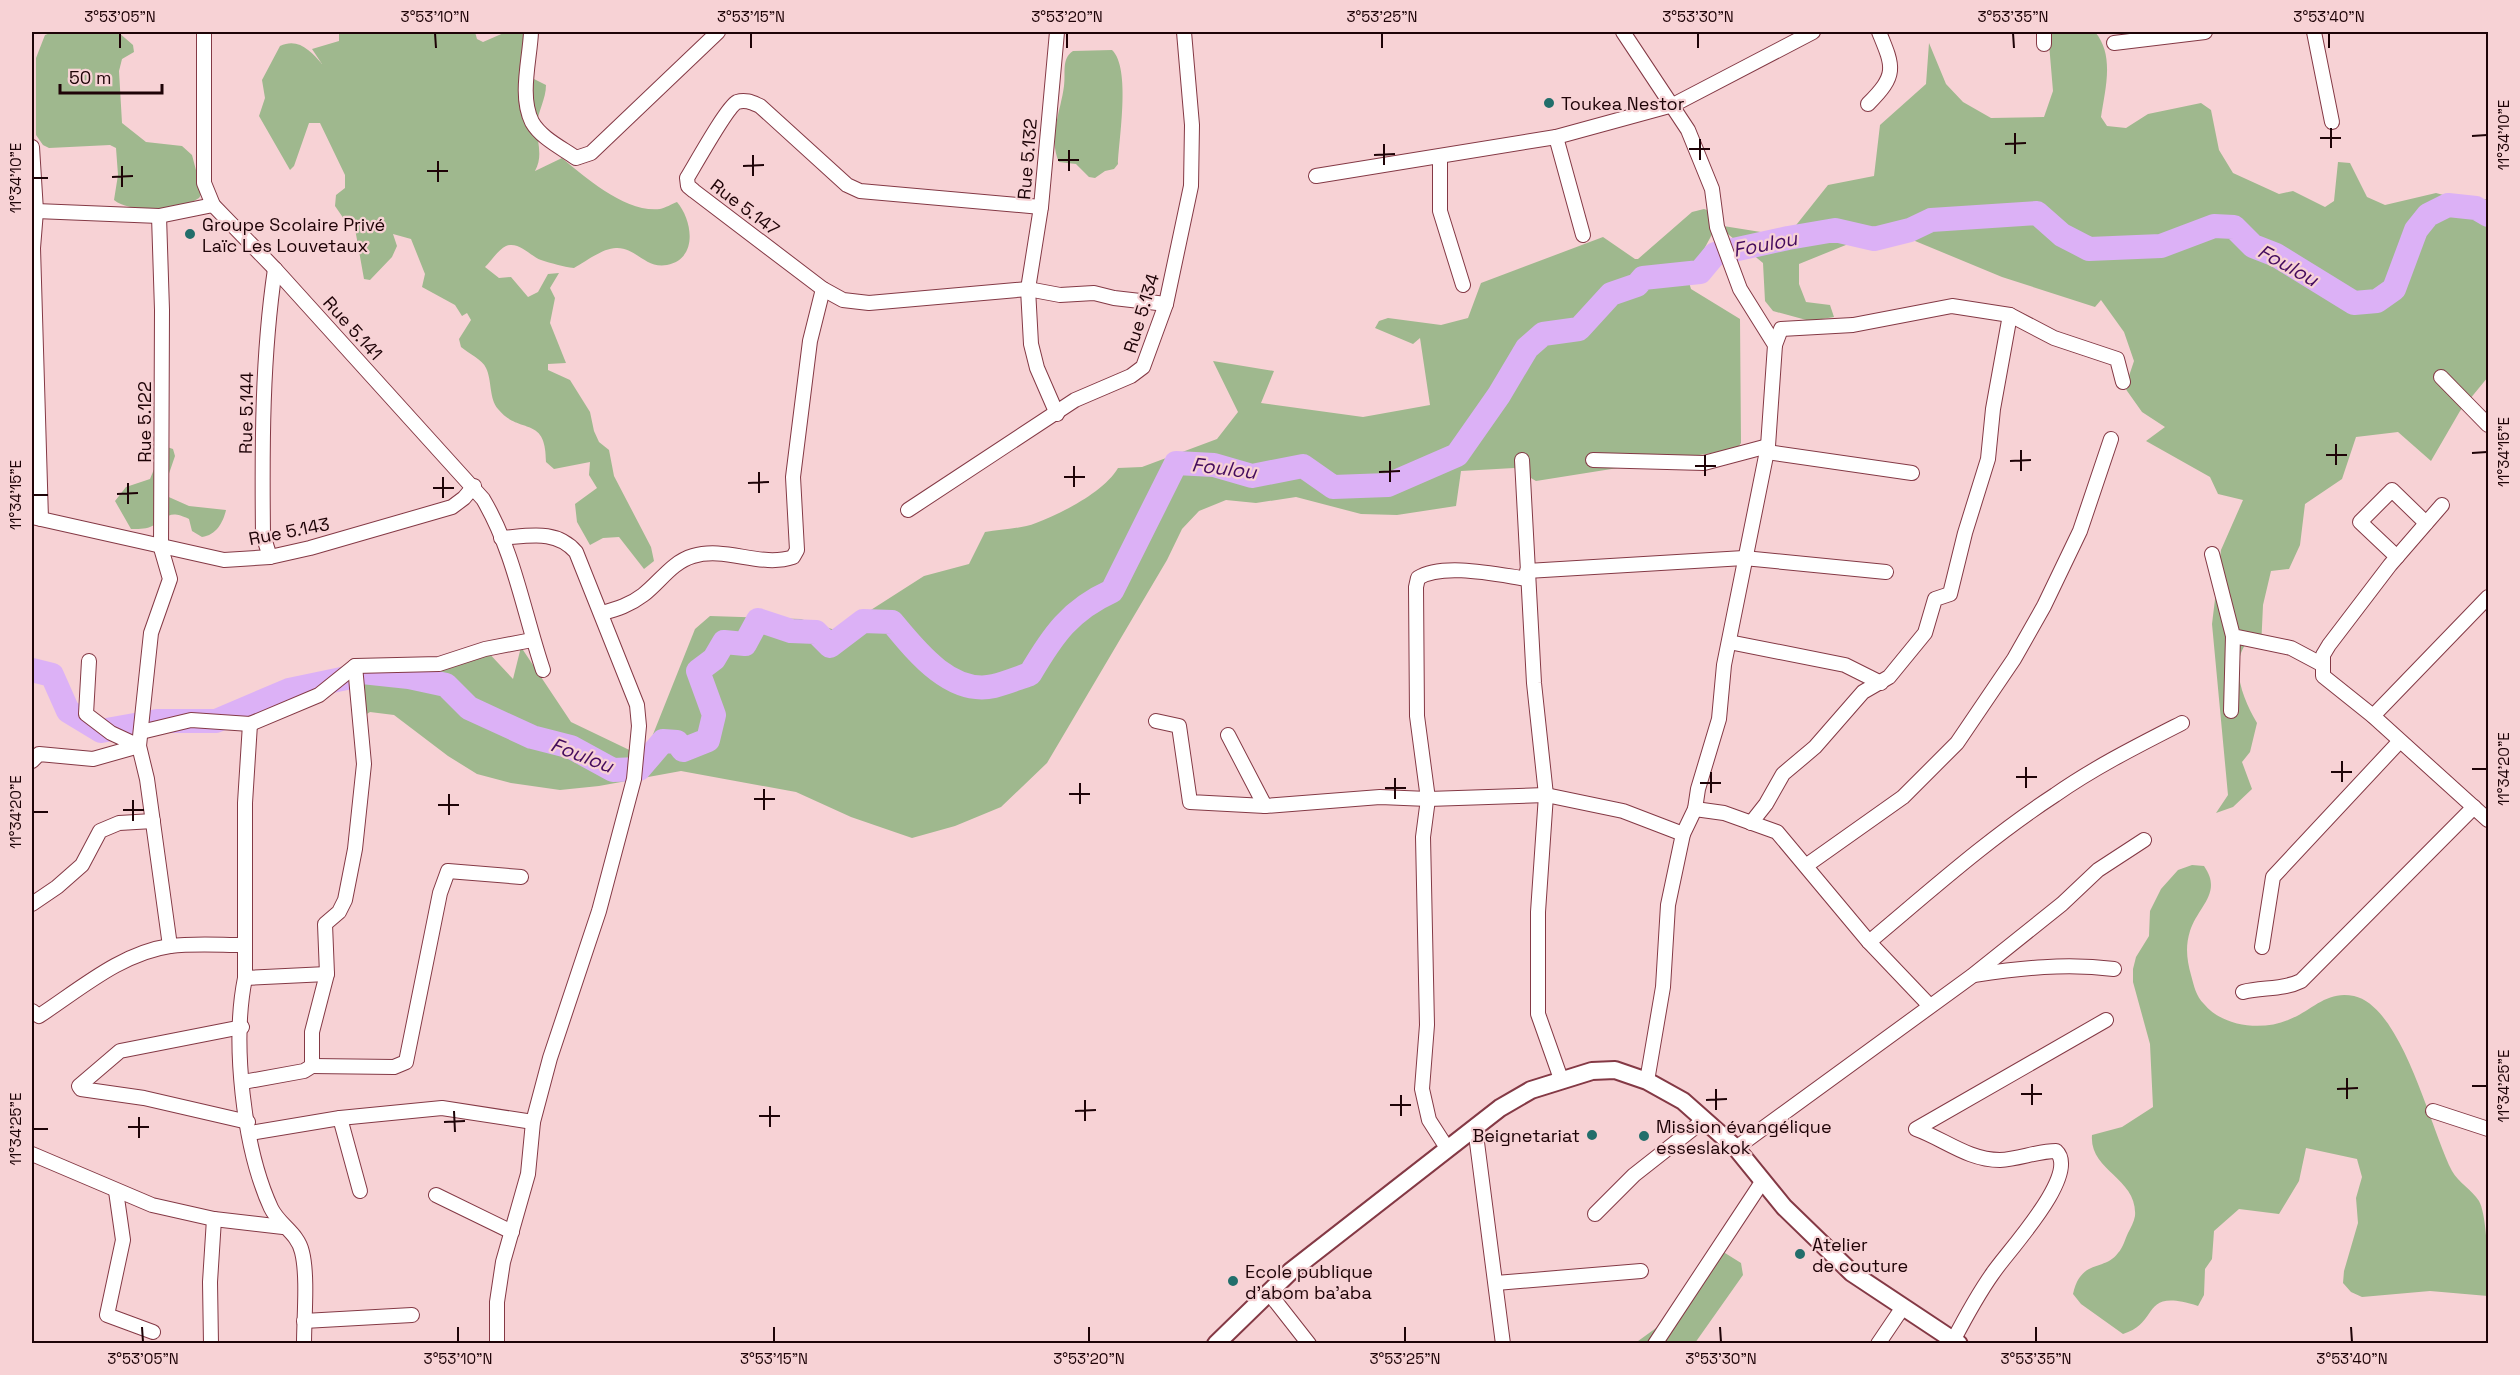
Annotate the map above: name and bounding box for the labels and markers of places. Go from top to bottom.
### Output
place label: Toukea Nestor [1561,92,1685,115]
marker: Toukea Nestor [1542,96,1556,110]
place label: Groupe Scolaire Privé Laïc Les Louvetaux [202,213,385,257]
marker: Groupe Scolaire Privé Laïc Les Louvetaux [183,227,197,241]
place label: Mission évangélique esseslakok [1656,1115,1832,1159]
place label: Beignetariat [1472,1124,1580,1147]
marker: Beignetariat [1585,1128,1599,1142]
marker: Mission évangélique esseslakok [1637,1129,1651,1143]
place label: Atelier de couture [1812,1233,1908,1277]
marker: Atelier de couture [1793,1247,1807,1261]
place label: Ecole publique d'abom ba'aba [1245,1260,1373,1304]
marker: Ecole publique d'abom ba'aba [1226,1274,1240,1288]

